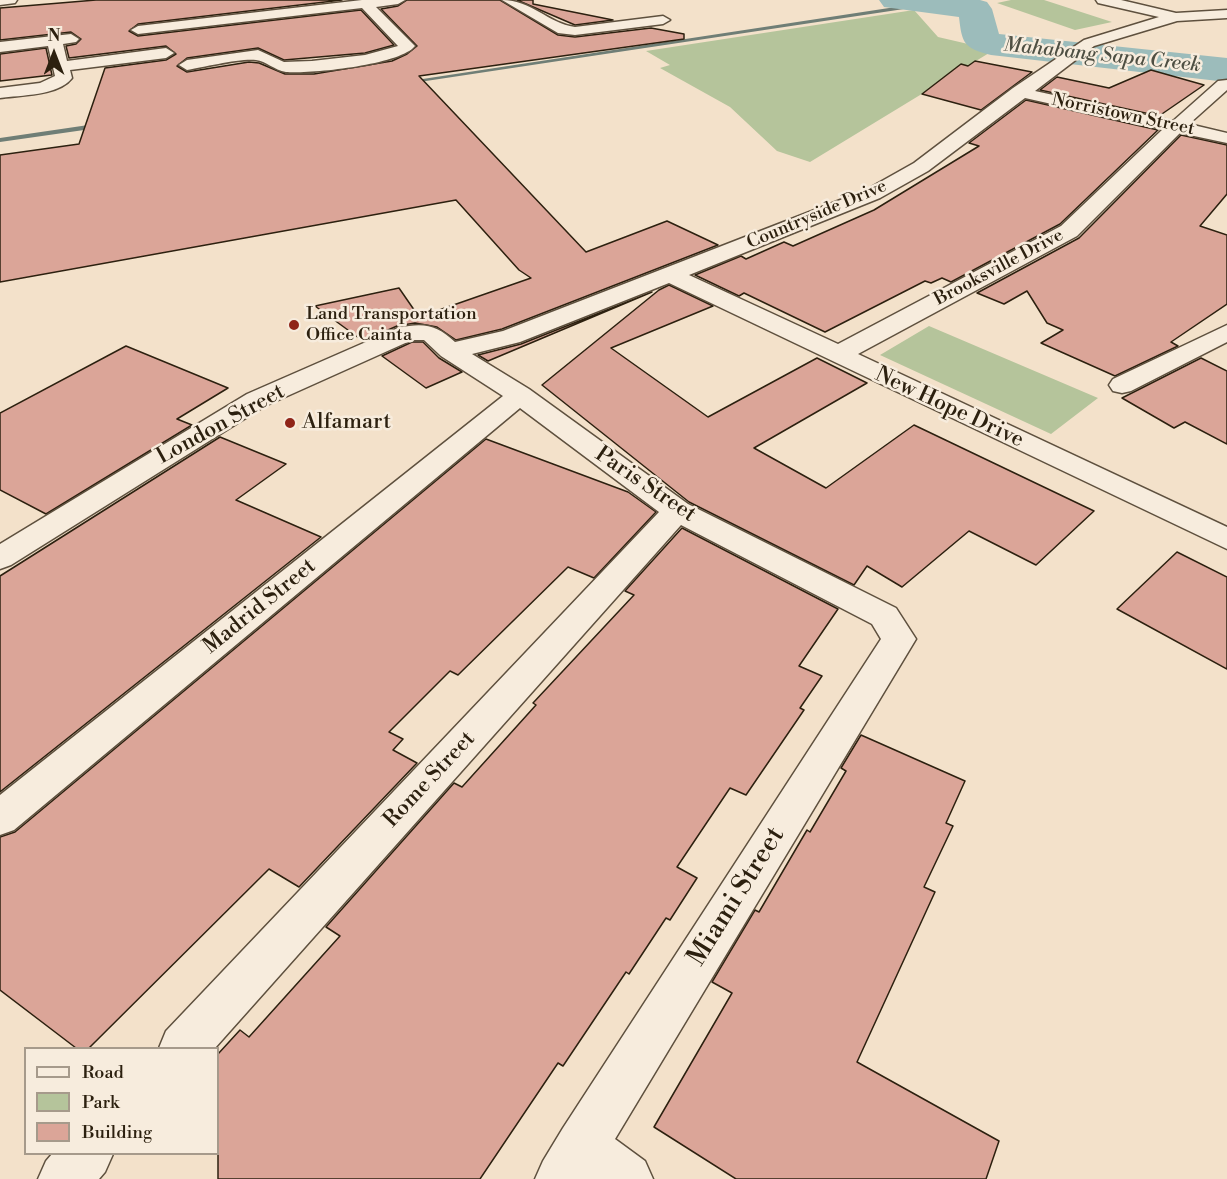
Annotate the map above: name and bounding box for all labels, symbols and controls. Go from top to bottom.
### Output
north arrow [24,24,84,84]
text: N [48,26,60,46]
water label: Mahabang Sapa Creek [1002,34,1202,78]
street label: Norristown Street [1050,89,1196,141]
street label: Countryside Drive [744,176,890,254]
street label: Brooksville Drive [931,225,1067,311]
place label: Land Transportation Office Cainta [306,304,477,346]
marker: Land Transportation Office Cainta [287,318,301,332]
street label: New Hope Drive [870,362,1028,454]
street label: London Street [152,379,290,471]
place label: Alfamart [302,410,391,436]
marker: Alfamart [283,416,297,430]
street label: Paris Street [589,442,701,528]
street label: Madrid Street [198,554,322,660]
street label: Rome Street [379,726,481,834]
street label: Miami Street [681,821,793,973]
legend [24,1047,219,1155]
text: Road [82,1061,124,1084]
text: Park [82,1091,119,1114]
text: Building [82,1121,152,1144]

